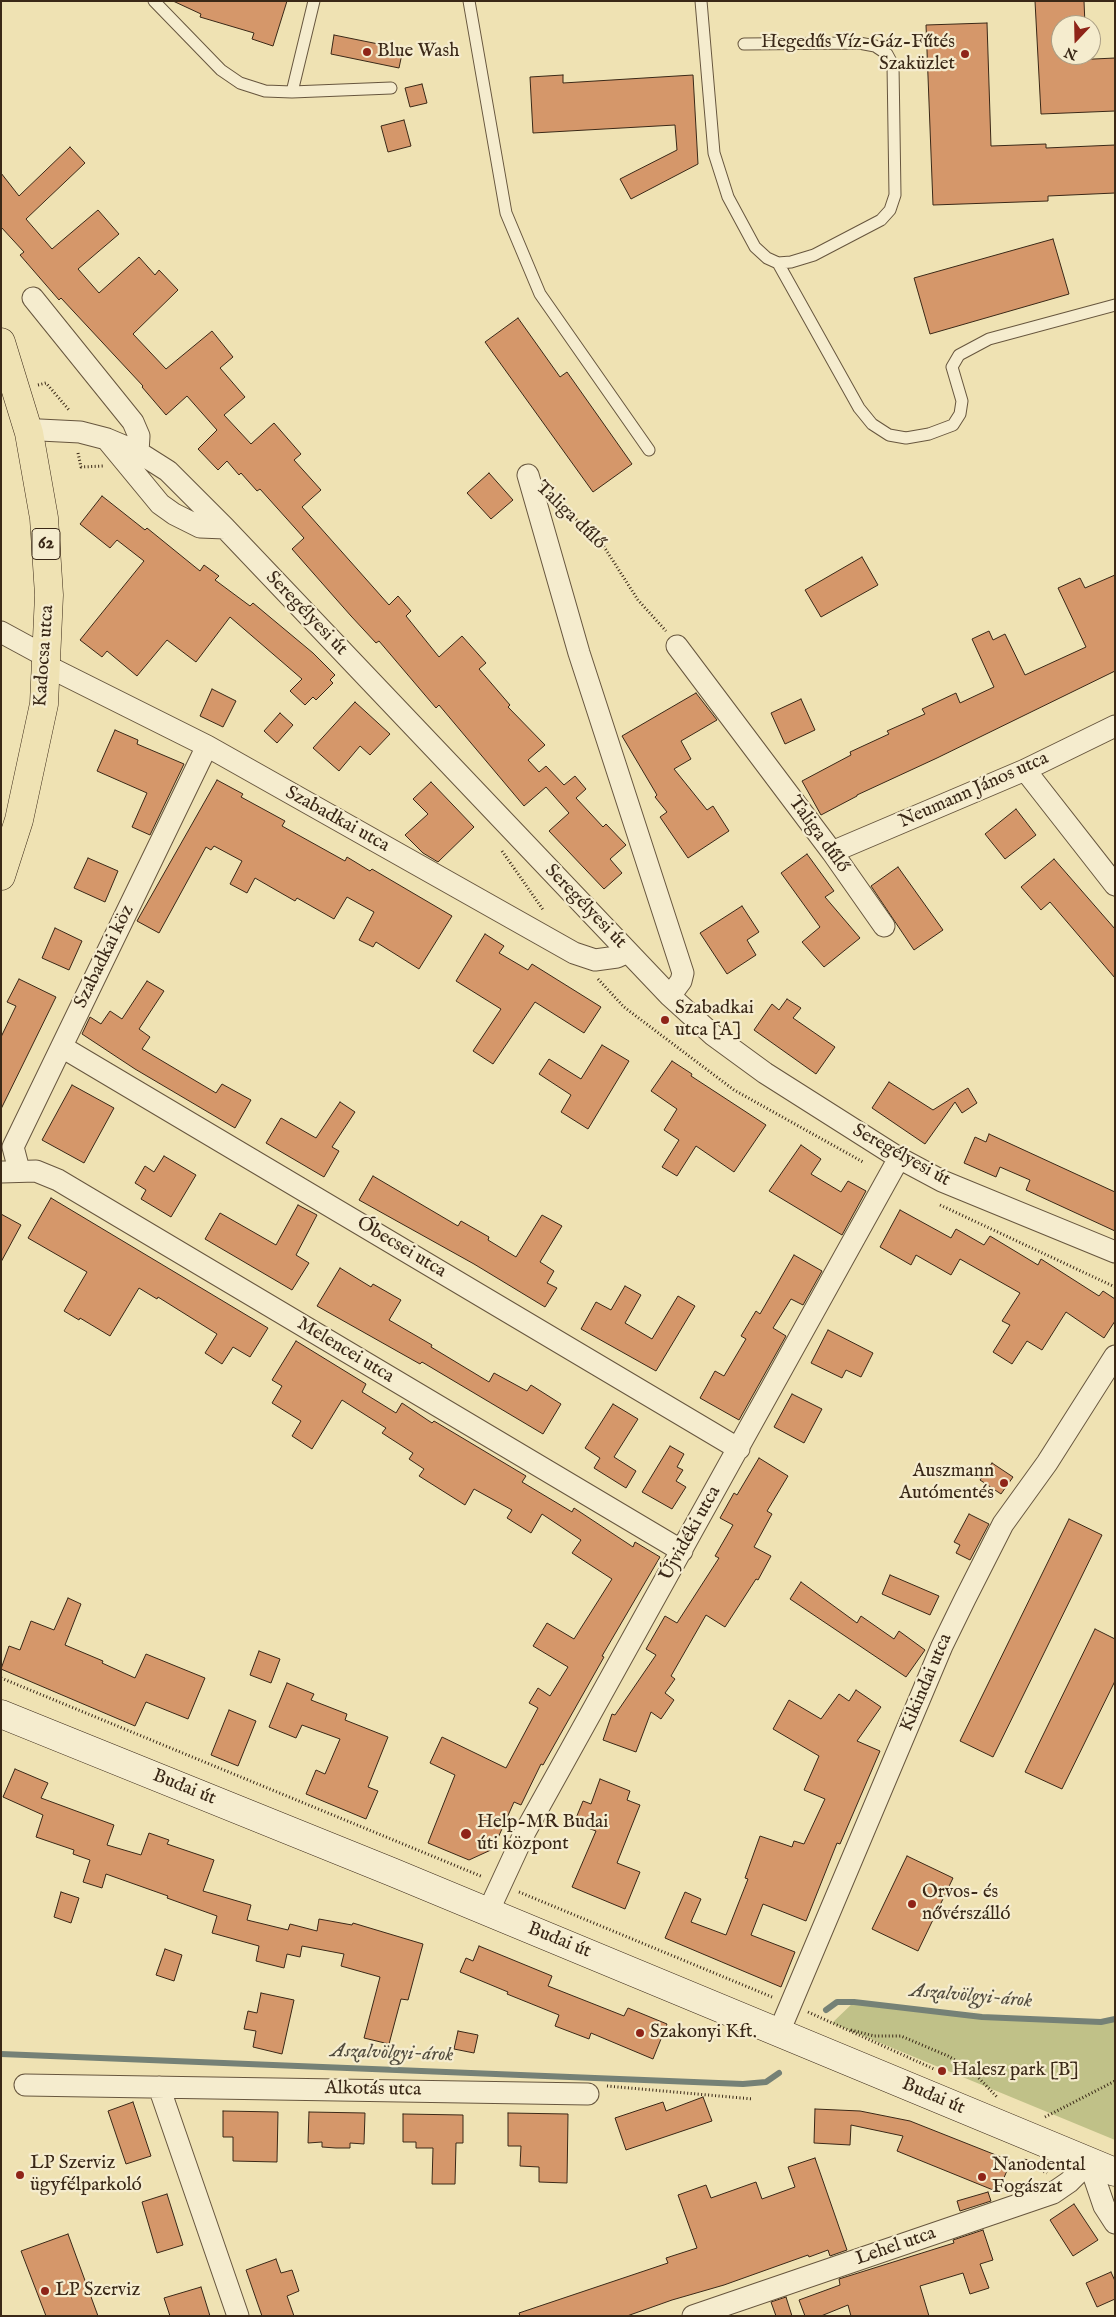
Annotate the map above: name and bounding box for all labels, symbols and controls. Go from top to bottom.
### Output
north arrow [1051,15,1101,65]
place label: Hegedűs Víz-Gáz-Fűtés Szaküzlet [761,32,955,76]
place label: Blue Wash [377,41,459,63]
text: N [1062,42,1080,64]
marker: Blue Wash [361,46,373,58]
marker: Hegedűs Víz-Gáz-Fűtés Szaküzlet [959,48,971,60]
street label: Taliga dűlő [530,477,610,555]
road number: 62 [32,528,60,560]
street label: Seregélyesi út [260,567,352,661]
street label: Kadocsa utca [30,604,60,708]
street label: Neumann János utca [896,748,1052,834]
street label: Szabadkai utca [281,782,393,858]
street label: Taliga dűlő [783,792,853,878]
street label: Seregélyesi út [539,860,631,954]
street label: Szabadkai köz [70,902,140,1012]
place label: Szabadkai utca [A] [675,998,754,1042]
marker: Szabadkai utca [A] [659,1014,671,1026]
street label: Seregélyesi út [848,1120,954,1192]
street label: Óbecsei utca [352,1212,450,1284]
street label: Melencei utca [292,1313,398,1389]
place label: Auszmann Autómentés [899,1461,994,1505]
marker: Auszmann Autómentés [998,1477,1010,1489]
street label: Újvidéki utca [656,1483,726,1585]
street label: Kikindai utca [896,1630,958,1736]
street label: Budai út [149,1765,219,1811]
place label: Help-MR Budai úti központ [477,1812,608,1856]
marker: Help-MR Budai úti központ [459,1827,473,1841]
place label: Orvos- és nővérszálló [922,1882,1010,1926]
marker: Orvos- és nővérszálló [906,1898,918,1910]
street label: Budai út [524,1918,594,1964]
water label: Aszalvölgyi-árok [909,1980,1033,2014]
place label: Szakonyi Kft. [650,2022,757,2044]
marker: Szakonyi Kft. [634,2027,646,2039]
water label: Aszalvölgyi-árok [330,2040,454,2068]
place label: Halesz park [B] [952,2060,1079,2082]
marker: Halesz park [B] [936,2065,948,2077]
street label: Budai út [898,2074,968,2120]
street label: Alkotás utca [325,2078,421,2102]
place label: LP Szerviz ügyfélparkoló [30,2153,142,2197]
place label: Nanodental Fogászat [992,2155,1085,2199]
marker: LP Szerviz ügyfélparkoló [14,2169,26,2181]
marker: Nanodental Fogászat [976,2171,988,2183]
street label: Lehel utca [853,2223,939,2271]
place label: LP Szerviz [55,2280,140,2302]
marker: LP Szerviz [39,2285,51,2297]

